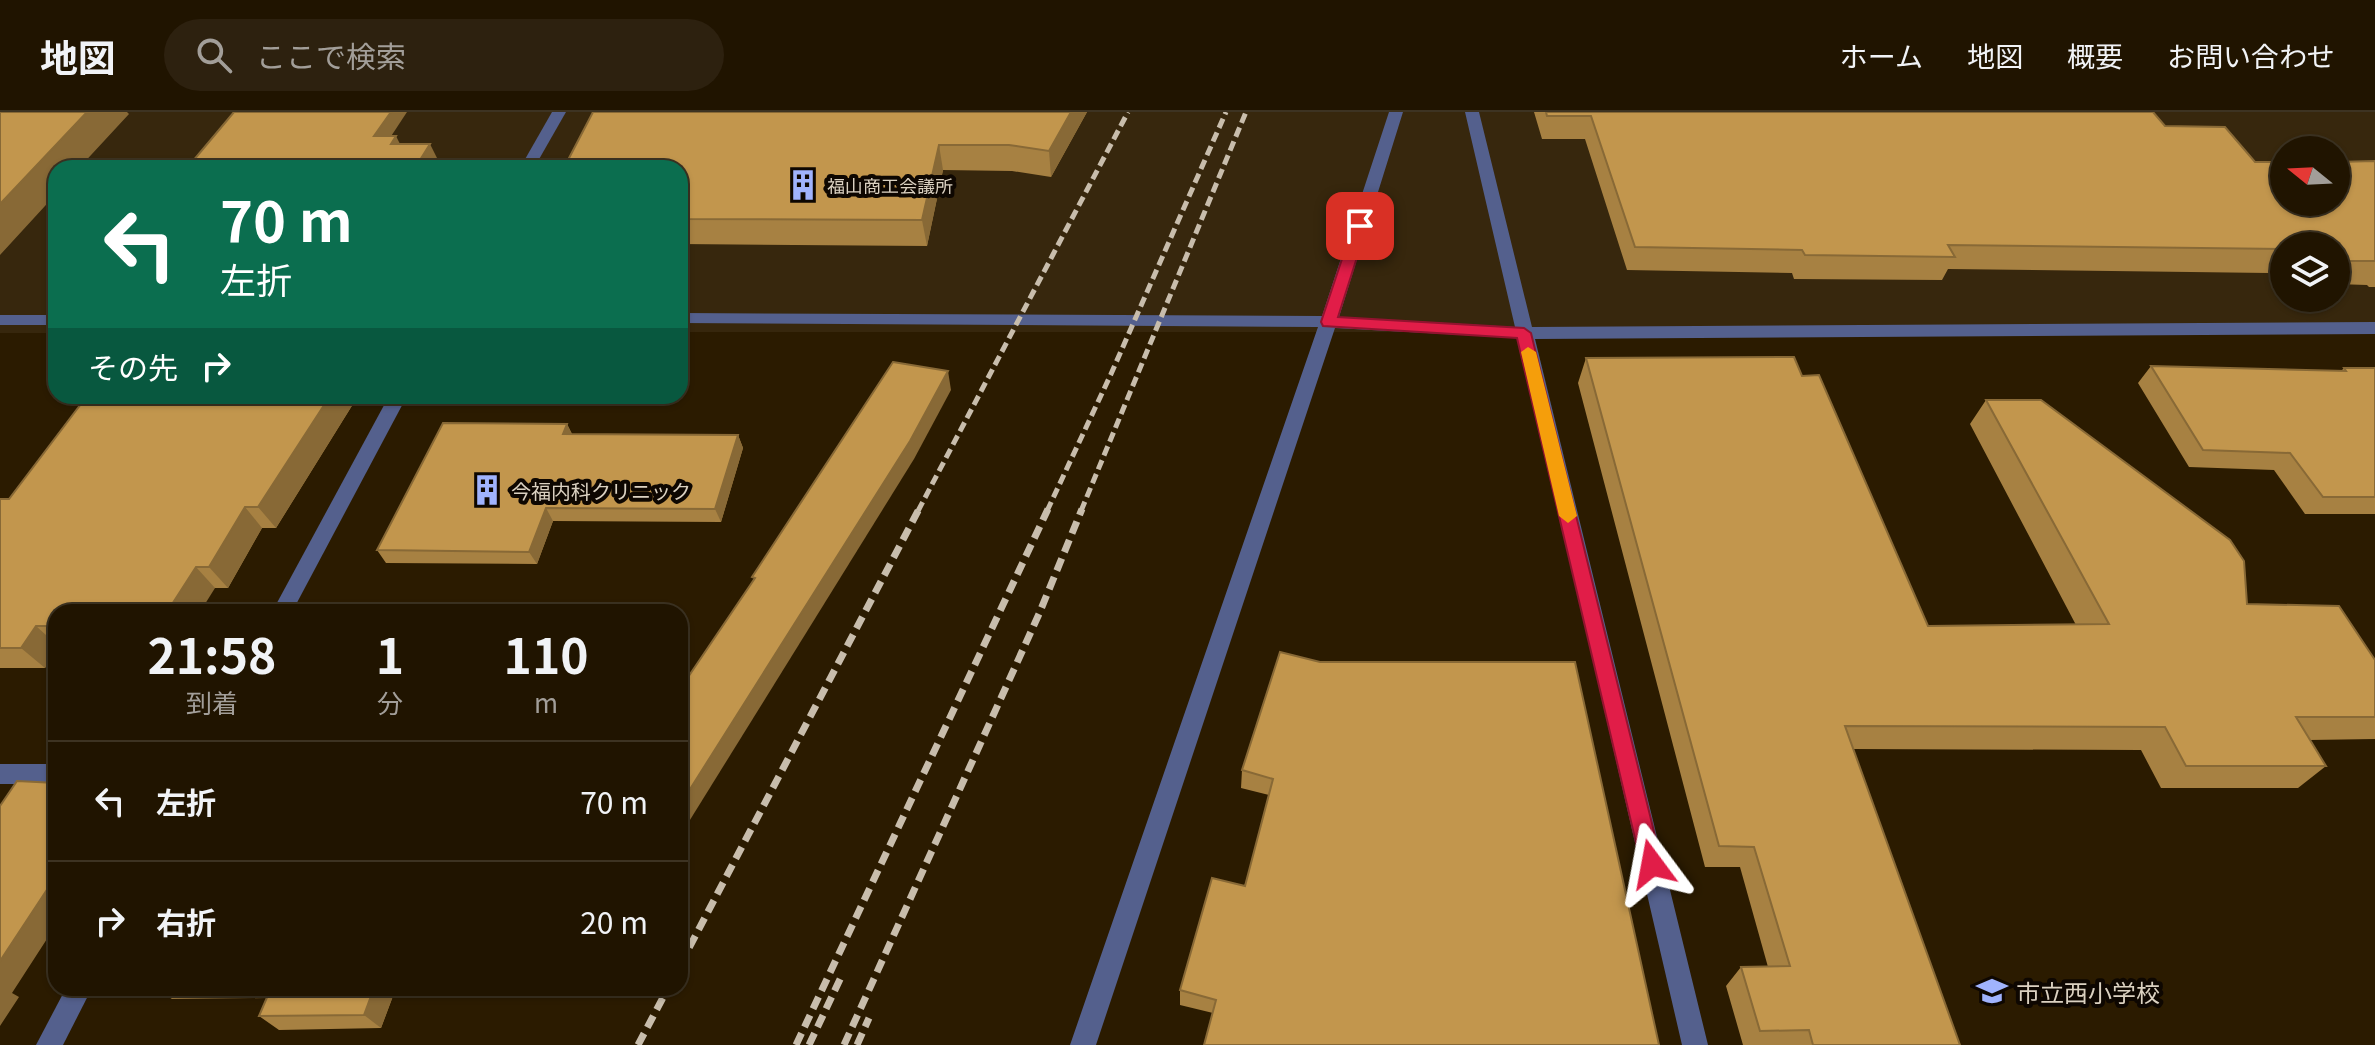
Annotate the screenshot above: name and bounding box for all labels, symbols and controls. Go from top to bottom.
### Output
search box [164,19,724,91]
text: 地図 [40,28,116,83]
icon: search [192,33,236,77]
text: ここで検索 [256,33,406,77]
text: ホーム [1840,35,1923,75]
text: 地図 [1967,35,2023,75]
text: 概要 [2067,35,2123,75]
text: お問い合わせ [2167,35,2335,75]
north arrow [2270,136,2350,216]
map controls [2270,136,2350,312]
building icon: 福山商工会議所 [786,168,820,202]
place label: 福山商工会議所 [827,172,953,198]
text: 70 m [220,177,353,258]
icon: left [88,192,192,296]
pin [1326,192,1394,260]
icon: arrive [1338,204,1382,248]
button: layers [2270,232,2350,312]
text: 左折 [220,252,292,304]
text: その先 [88,344,178,388]
icon: right [194,344,238,388]
building icon: 今福内科クリニック [470,473,504,507]
place label: 今福内科クリニック [511,476,691,505]
text: 21:58 [147,618,276,688]
text: 1 [376,618,404,688]
text: 110 [504,618,589,688]
text: 到着 [186,683,238,720]
text: 分 [377,683,403,720]
text: m [534,683,558,720]
icon: left [88,779,132,823]
text: 左折 [156,779,216,823]
text: 70 m [580,779,648,823]
position arrow [1610,822,1694,906]
icon: right [88,899,132,943]
text: 右折 [156,899,216,943]
text: 20 m [580,899,648,943]
school or university icon: 市立西小学校 [1975,974,2009,1008]
place label: 市立西小学校 [2016,974,2160,1009]

